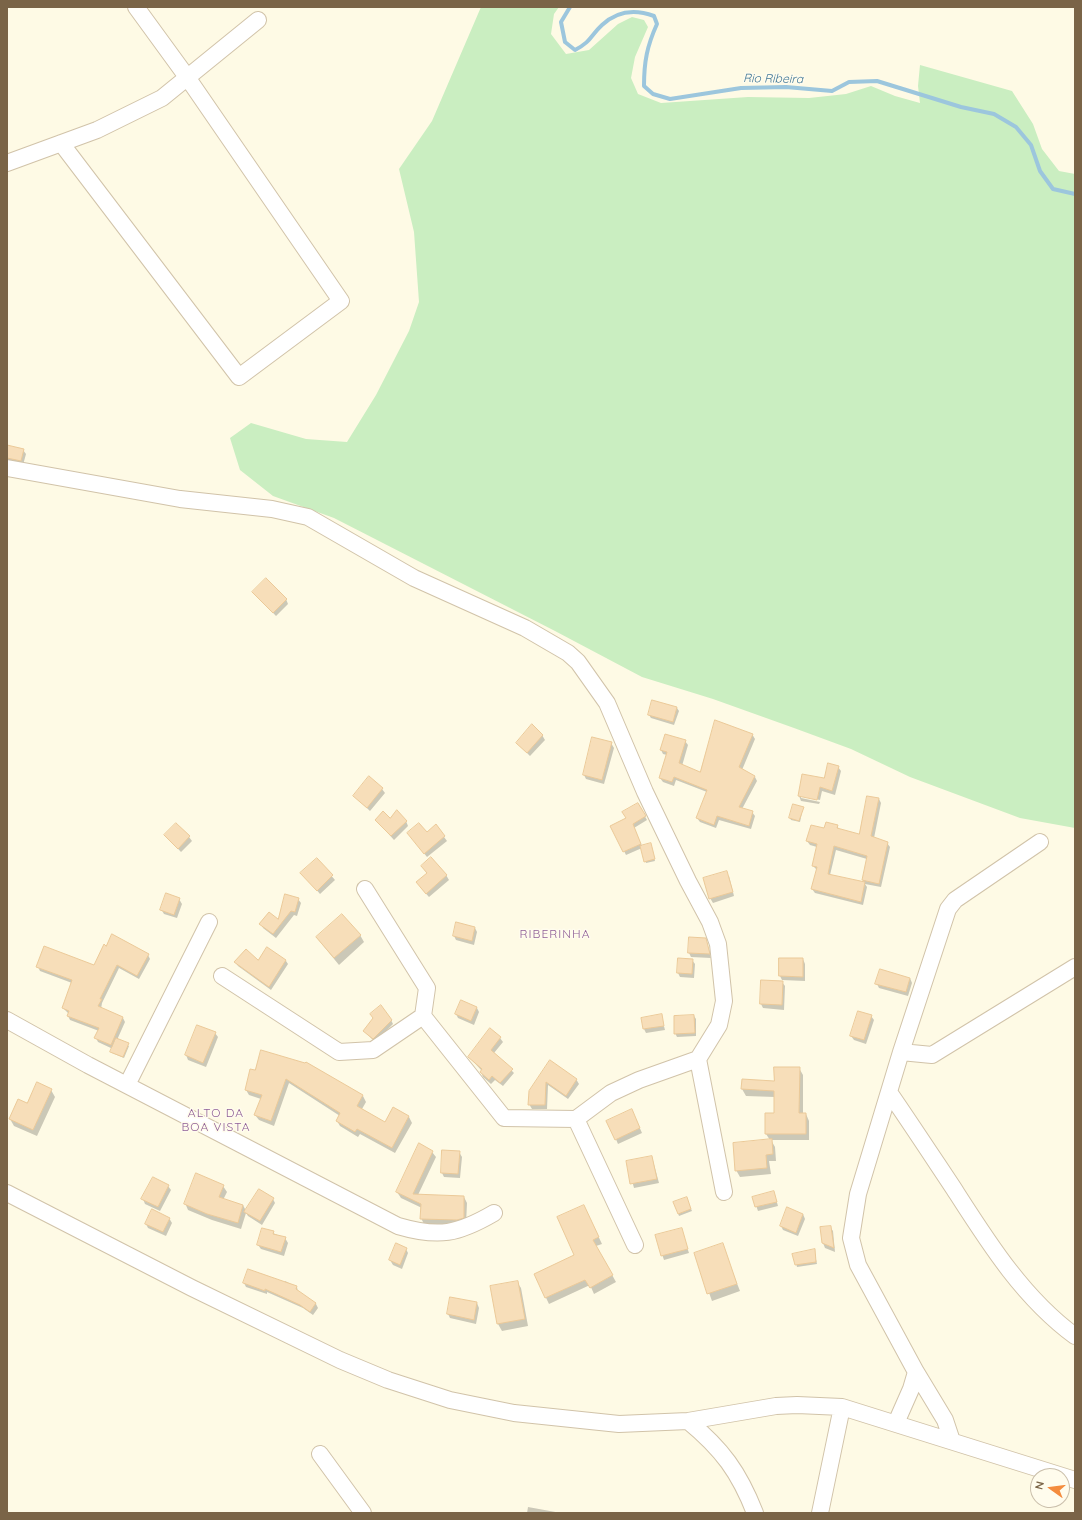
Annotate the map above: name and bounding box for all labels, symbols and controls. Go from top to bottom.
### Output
water label: Rio Ribeira [743,71,803,87]
district label: RIBERINHA [520,927,590,941]
district label: ALTO DA BOA VISTA [181,1106,251,1134]
north arrow [1030,1468,1070,1508]
text: N [1032,1480,1047,1491]

